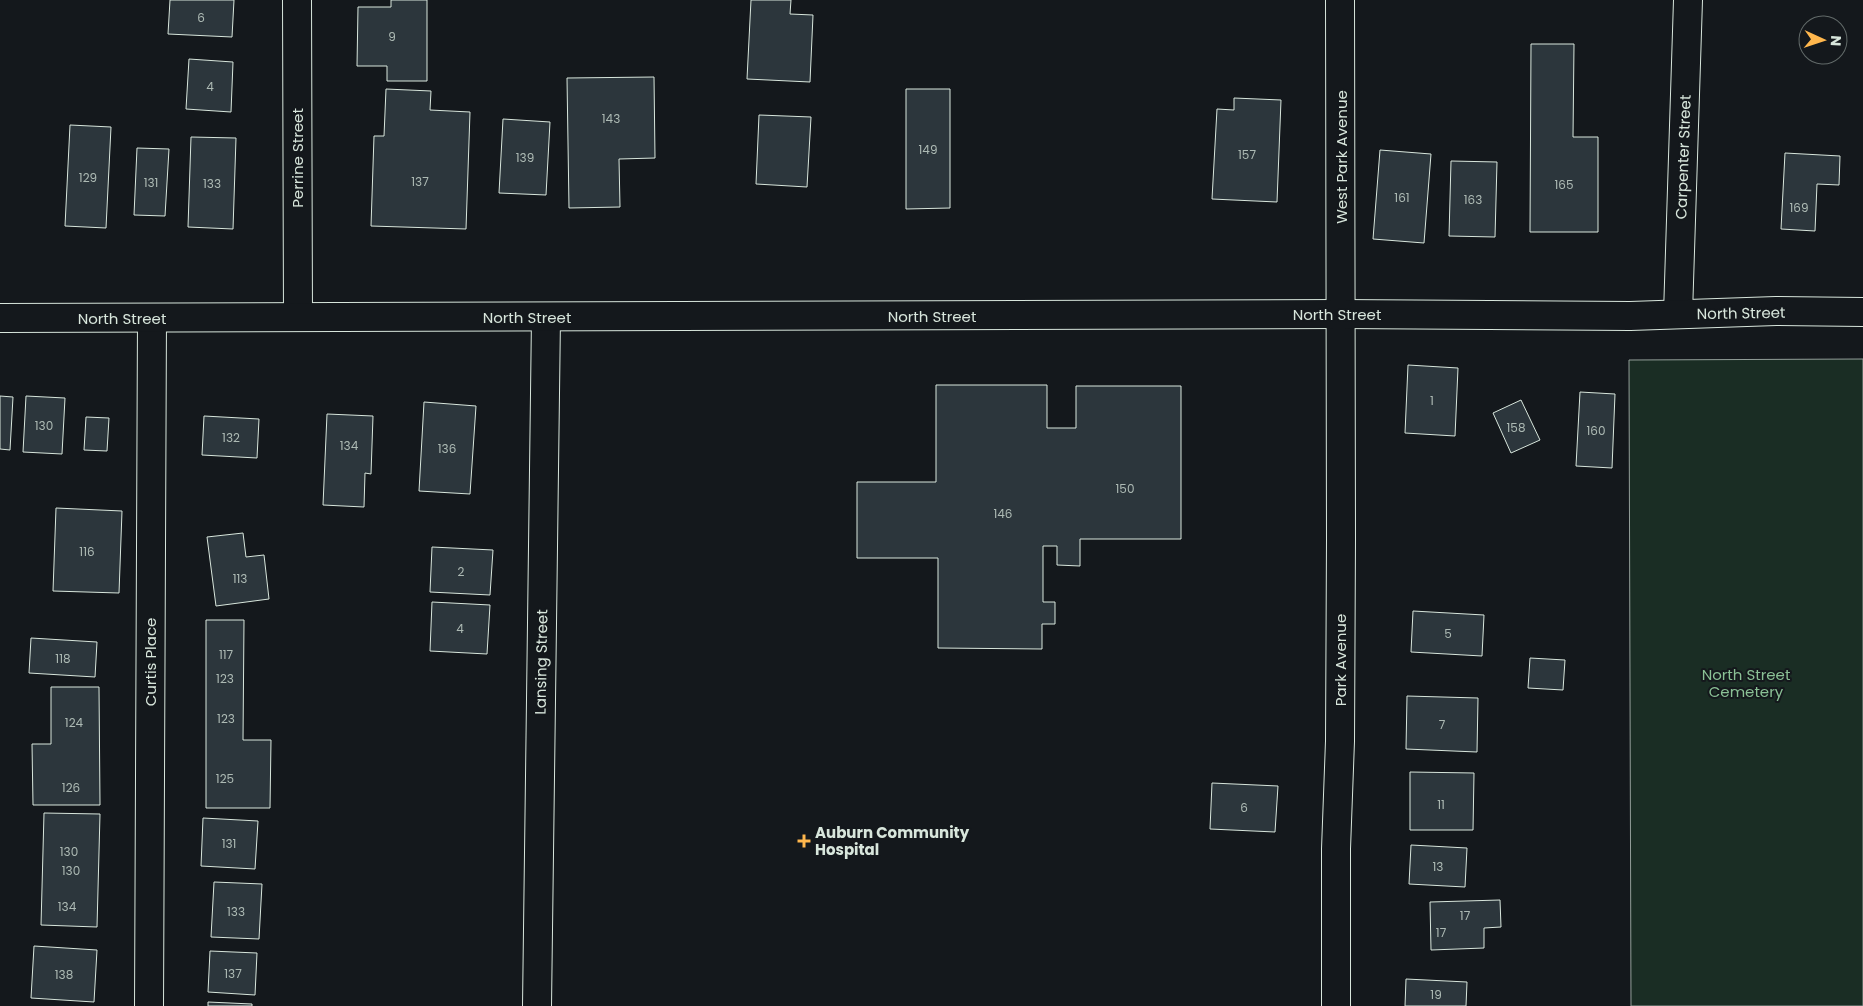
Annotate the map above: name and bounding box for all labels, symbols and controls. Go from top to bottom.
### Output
house number: 6 [197,9,205,26]
north arrow [1798,15,1848,65]
house number: 9 [388,28,396,45]
text: N [1826,35,1846,46]
house number: 4 [206,78,214,95]
street label: West Park Avenue [1331,90,1352,224]
street label: Carpenter Street [1670,94,1696,220]
street label: Perrine Street [287,108,308,208]
house number: 143 [602,110,620,127]
house number: 149 [919,141,937,158]
house number: 157 [1238,146,1256,163]
house number: 139 [516,149,534,166]
house number: 129 [79,169,97,186]
house number: 137 [411,173,429,190]
house number: 131 [144,174,158,191]
house number: 133 [203,175,221,192]
house number: 165 [1555,176,1574,193]
house number: 161 [1394,189,1410,206]
house number: 163 [1464,191,1482,208]
house number: 169 [1789,199,1809,216]
street label: North Street [1696,302,1786,324]
street label: North Street [1293,304,1381,325]
street label: North Street [888,306,976,327]
street label: North Street [483,307,571,328]
street label: North Street [78,308,166,329]
house number: 1 [1430,392,1434,409]
house number: 130 [35,417,53,434]
house number: 158 [1507,419,1525,436]
house number: 160 [1587,422,1606,439]
house number: 132 [222,429,240,446]
house number: 134 [340,437,359,454]
house number: 136 [438,440,456,457]
house number: 150 [1116,480,1134,497]
house number: 146 [993,505,1013,522]
house number: 116 [79,543,95,560]
house number: 2 [458,563,465,580]
house number: 113 [233,570,247,587]
street label: Lansing Street [530,609,552,715]
street label: Park Avenue [1330,614,1351,706]
street label: Curtis Place [140,618,161,706]
house number: 4 [456,620,464,637]
house number: 5 [1444,625,1452,642]
house number: 117 [219,646,234,663]
house number: 118 [55,650,71,667]
park label: North Street Cemetery [1702,664,1790,702]
house number: 123 [216,670,234,687]
house number: 123 [217,710,235,727]
house number: 124 [65,714,84,731]
house number: 7 [1439,716,1446,733]
house number: 125 [216,770,234,787]
house number: 126 [62,779,80,796]
house number: 11 [1437,796,1445,813]
house number: 6 [1240,799,1248,816]
place label: Auburn Community Hospital [815,822,970,860]
marker: Auburn Community Hospital [797,834,811,848]
house number: 131 [222,835,236,852]
house number: 130 [60,843,78,860]
house number: 13 [1433,858,1443,875]
house number: 130 [62,862,80,879]
house number: 134 [58,898,77,915]
house number: 133 [227,903,245,920]
house number: 17 [1460,907,1471,924]
house number: 17 [1436,924,1447,941]
house number: 137 [224,965,242,982]
house number: 138 [55,966,73,983]
house number: 19 [1430,986,1442,1003]

